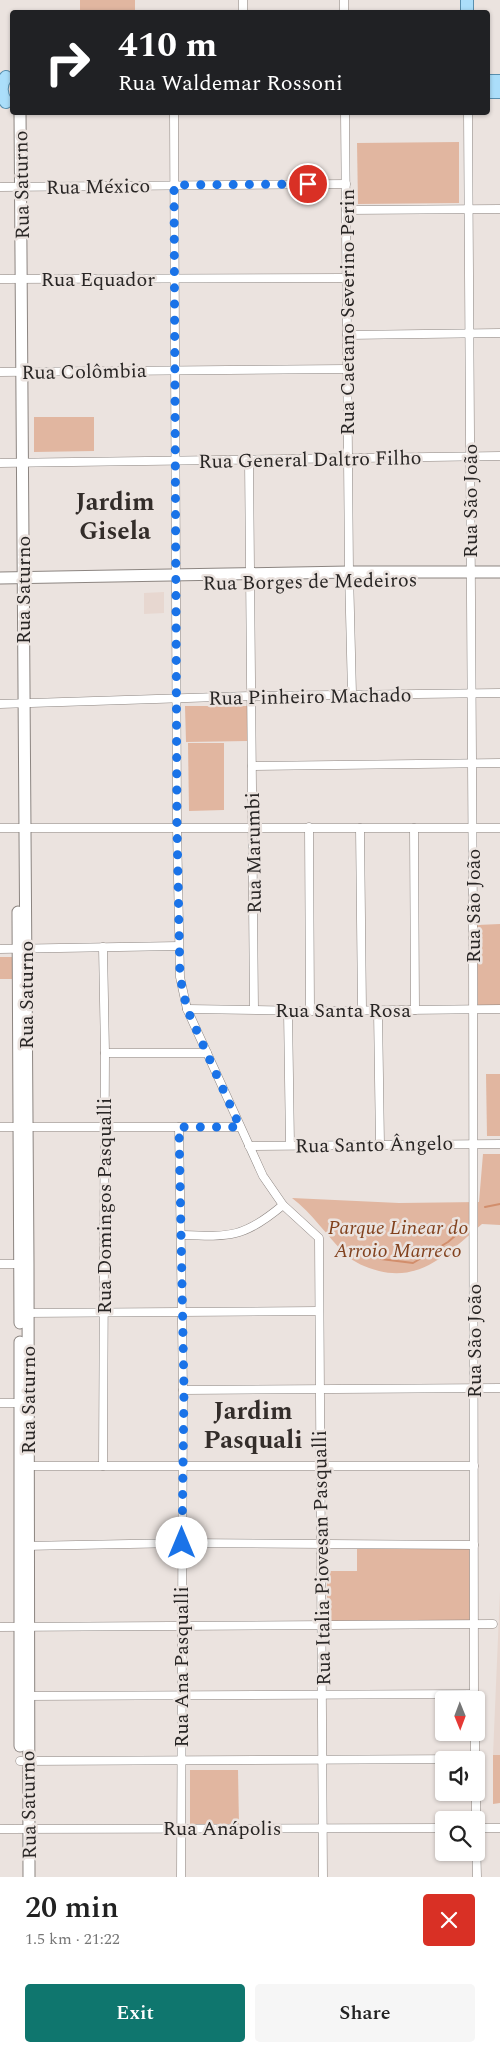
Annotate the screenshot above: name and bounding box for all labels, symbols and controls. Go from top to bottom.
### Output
text: 410 m [118,19,217,72]
icon: right [35,30,100,95]
text: Rua Waldemar Rossoni [118,67,343,100]
street label: Rua Saturno [6,130,38,240]
pin [287,163,329,205]
icon: arrive [294,170,322,198]
street label: Rua México [46,171,150,203]
street label: Rua Caetano Severino Perin [333,189,363,436]
street label: Rua Equador [41,265,155,295]
street label: Rua Colômbia [21,356,147,388]
street label: Rua General Daltro Filho [198,443,422,477]
street label: Rua São João [456,444,486,558]
district label: Jardim Gisela [75,484,155,551]
street label: Rua Saturno [9,536,39,644]
street label: Rua Borges de Medeiros [202,565,418,599]
street label: Rua Pinheiro Machado [208,680,412,714]
street label: Rua Marumbi [238,792,270,914]
street label: Rua São João [459,849,489,963]
street label: Rua Saturno [12,941,42,1049]
street label: Rua Santa Rosa [275,996,411,1026]
street label: Rua Domingos Pasqualli [90,1098,120,1314]
street label: Rua Santo Ângelo [295,1129,453,1161]
park label: Parque Linear do Arroio Marreco [328,1213,468,1266]
street label: Rua São João [460,1284,490,1398]
street label: Rua Saturno [14,1346,44,1454]
district label: Jardim Pasquali [203,1393,303,1460]
street label: Rua Italia Piovesan Pasqualli [305,1430,339,1686]
position arrow [155,1516,207,1568]
street label: Rua Ana Pasqualli [167,1586,197,1748]
north arrow [435,1691,485,1741]
map controls [435,1691,485,1861]
street label: Rua Saturno [13,1750,45,1860]
button: sound [435,1751,485,1801]
button: search [435,1811,485,1861]
street label: Rua Anápolis [163,1814,281,1844]
text: 20 min [25,1885,119,1931]
button: close [423,1894,475,1946]
text: 1.5 km · 21:22 [25,1927,120,1951]
button: Exit [25,1984,245,2042]
button: Share [255,1984,475,2042]

